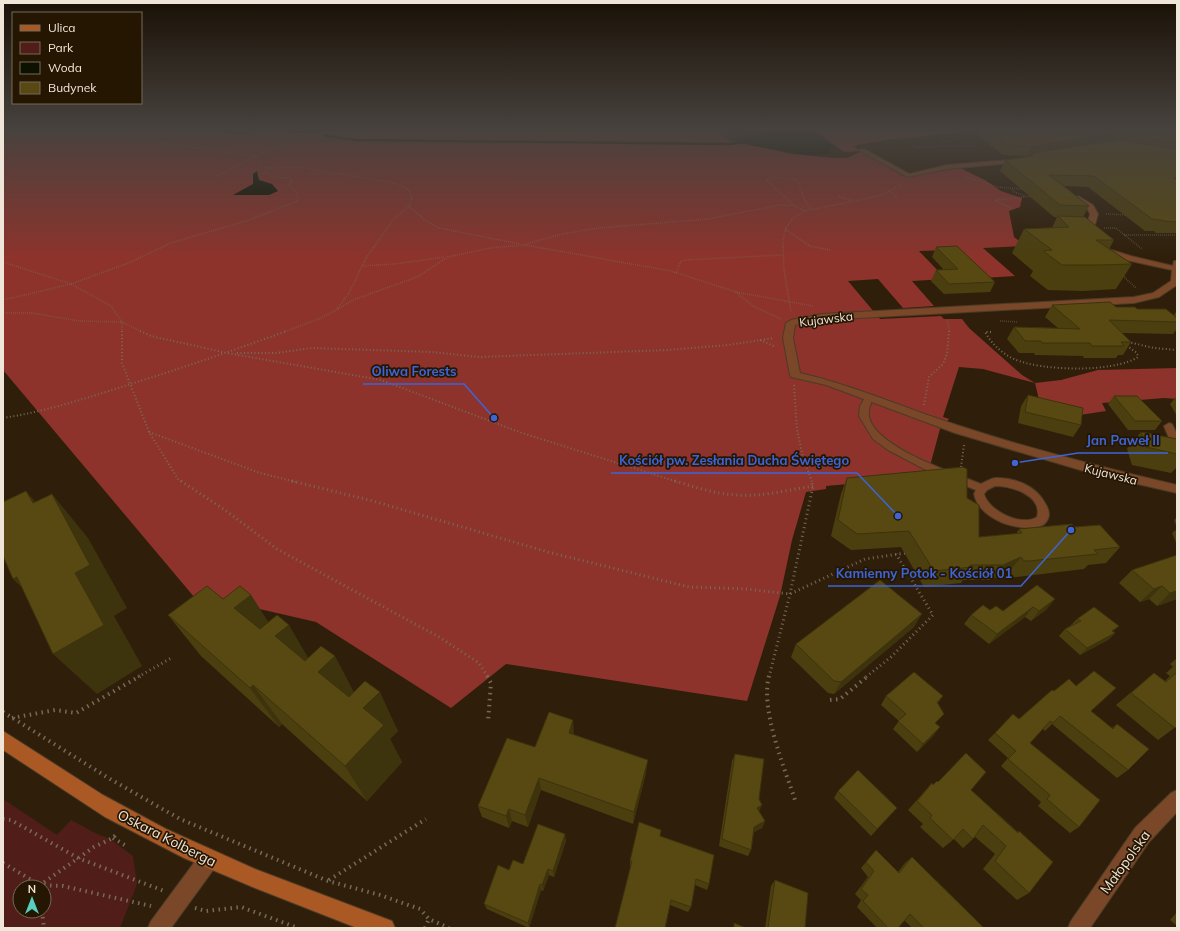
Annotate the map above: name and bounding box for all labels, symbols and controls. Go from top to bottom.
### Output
legend [12,12,142,104]
text: Ulica [48,20,76,35]
text: Park [48,40,74,55]
text: Woda [48,60,82,75]
text: Budynek [48,80,97,95]
street label: Kujawska [798,308,854,330]
callout: Oliwa Forests [363,359,464,384]
text: Oliwa Forests [372,363,456,379]
callout: Jan Paweł II [1078,428,1168,453]
text: Jan Paweł II [1086,432,1160,448]
callout: Kościół pw. Zesłania Ducha Świętego [611,448,857,473]
text: Kościół pw. Zesłania Ducha Świętego [619,452,849,468]
street label: Kujawska [1083,460,1139,488]
callout: Kamienny Potok - Kościół 01 [828,561,1021,586]
text: Kamienny Potok - Kościół 01 [836,565,1012,582]
street label: Oskara Kolberga [115,805,219,871]
street label: Małopolska [1096,827,1154,897]
north arrow [12,879,52,919]
text: N [28,882,36,896]

